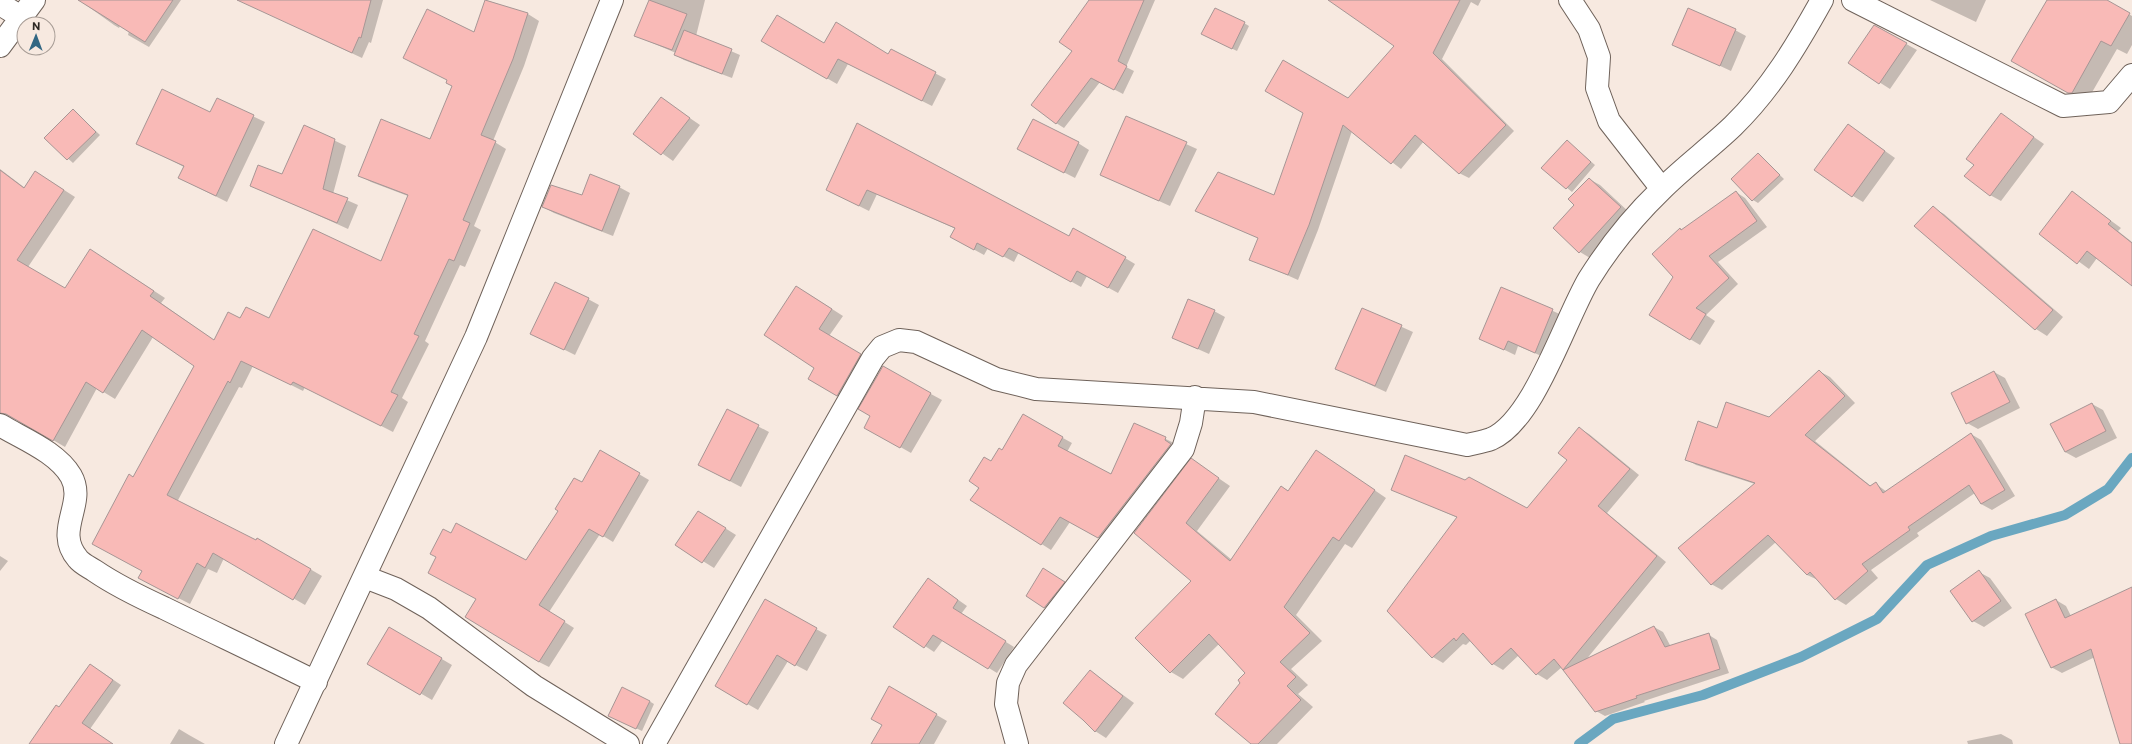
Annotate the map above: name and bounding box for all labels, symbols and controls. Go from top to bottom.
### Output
north arrow [16,16,56,56]
text: N [32,19,40,32]

